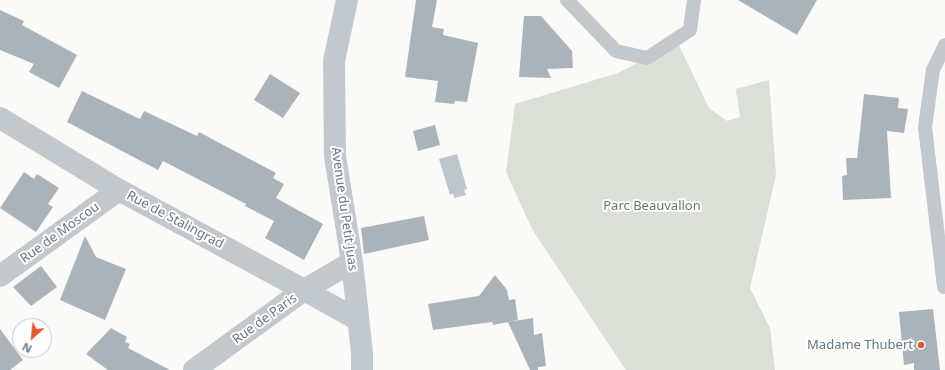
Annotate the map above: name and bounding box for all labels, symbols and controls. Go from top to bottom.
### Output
street label: Avenue du Petit Juas [328,146,360,272]
street label: Rue de Stalingrad [124,188,226,252]
park label: Parc Beauvallon [603,198,701,214]
street label: Rue de Moscou [18,199,102,267]
street label: Rue de Paris [230,290,300,348]
north arrow [12,318,52,358]
place label: Madame Thubert [807,337,913,353]
text: N [19,340,34,357]
marker: Madame Thubert [916,340,926,350]

